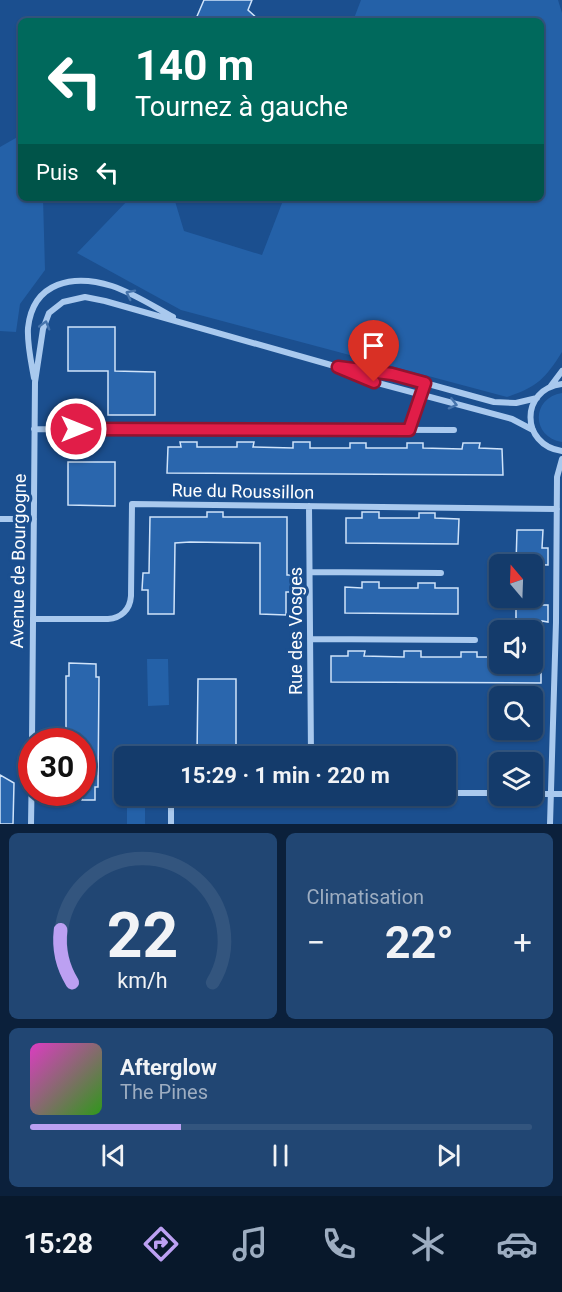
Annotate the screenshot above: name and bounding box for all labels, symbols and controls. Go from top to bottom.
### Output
text: 140 m [135,41,254,90]
icon: left [36,42,114,120]
text: Tournez à gauche [135,91,348,123]
icon: left [91,156,124,189]
text: Puis [36,160,79,185]
one-way arrow [125,290,136,302]
one-way arrow [38,320,51,330]
pin [348,320,399,382]
icon: arrive [357,329,390,362]
position arrow [44,397,108,461]
one-way arrow [448,397,458,410]
street label: Avenue de Bourgogne [6,473,30,649]
street label: Rue du Roussillon [171,479,315,503]
north arrow [489,554,543,608]
map controls [489,554,543,806]
street label: Rue des Vosges [285,567,306,695]
button: sound [489,620,543,674]
button: search [489,686,543,740]
speed limit sign: 30 [18,728,96,806]
button: layers [489,752,543,806]
text: 15:29 · 1 min · 220 m [180,763,390,788]
text: Climatisation [307,885,424,909]
text: 22 [107,899,179,972]
text: 22° [385,916,454,969]
text: − [307,923,325,962]
text: + [513,923,532,962]
text: km/h [118,968,168,993]
text: Afterglow [120,1055,217,1080]
text: The Pines [120,1080,208,1104]
icon: previous [97,1139,130,1172]
icon: pause [264,1139,297,1172]
icon: next [432,1139,465,1172]
icon: directions [140,1223,182,1265]
icon: music [229,1223,271,1265]
icon: phone [318,1223,360,1265]
icon: climate [407,1223,449,1265]
icon: car [496,1223,538,1265]
text: 15:28 [24,1228,93,1260]

